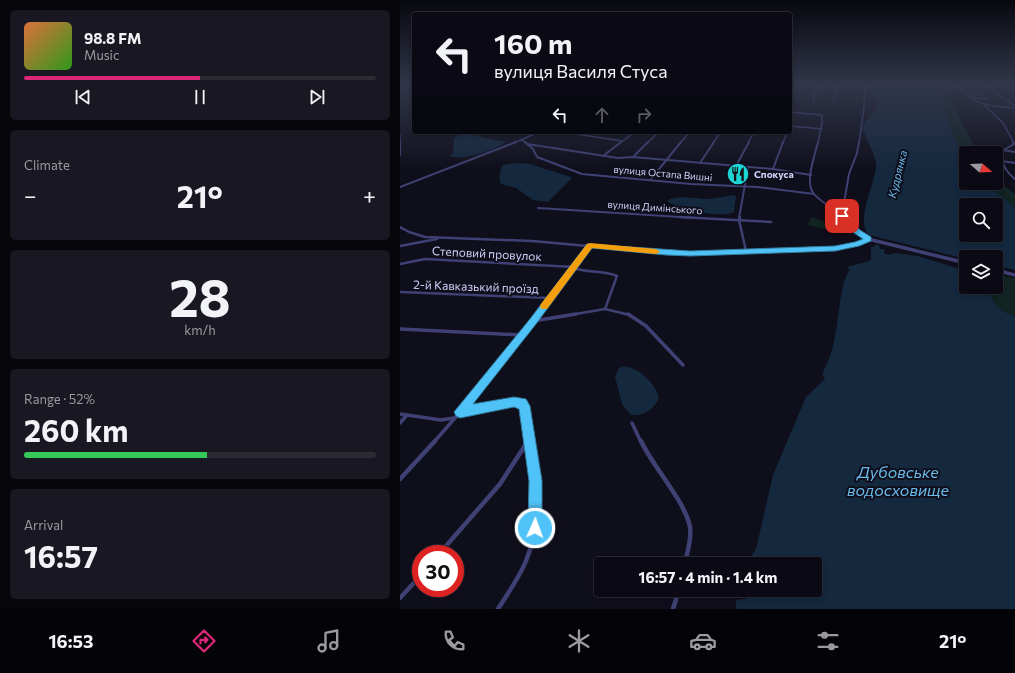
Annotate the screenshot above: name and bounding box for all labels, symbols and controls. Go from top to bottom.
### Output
text: 160 m [494,26,572,60]
icon: left [428,28,480,80]
text: 98.8 FM [84,29,141,47]
text: Music [84,47,119,63]
text: вулиця Василя Стуса [494,60,668,82]
icon: previous [72,86,94,108]
icon: pause [189,86,211,108]
icon: next [306,86,328,108]
icon: left [549,104,571,126]
icon: ahead [591,104,613,126]
icon: right [633,104,655,126]
north arrow [959,146,1003,190]
map controls [959,146,1003,294]
water label: Кудрянка [885,149,909,199]
text: Climate [24,157,70,173]
restaurant icon: Спокуса [725,161,751,187]
street label: вулиця Остапа Вишні [613,163,713,183]
place label: Спокуса [754,168,794,180]
text: 21° [177,177,223,214]
text: − [24,182,37,209]
text: + [363,182,376,209]
street label: вулиця Димінського [607,198,703,216]
button: search [959,198,1003,242]
pin [825,199,859,233]
icon: arrive [831,205,853,227]
street label: Степовий провулок [432,243,543,263]
button: layers [959,250,1003,294]
text: 28 [169,264,231,328]
street label: 2-й Кавказький проїзд [413,277,539,295]
text: km/h [184,322,216,338]
text: Range · 52% [24,391,95,407]
text: 260 km [24,411,128,448]
water label: Дубовське водосховище [847,462,950,499]
position arrow [514,507,556,549]
text: Arrival [24,517,63,533]
text: 16:57 [24,537,98,574]
speed limit sign: 30 [412,545,464,597]
text: 16:57 · 4 min · 1.4 km [639,568,777,586]
icon: directions [190,627,218,655]
icon: music [315,627,343,655]
icon: phone [440,627,468,655]
icon: climate [565,627,593,655]
icon: car [689,627,717,655]
icon: filters [814,627,842,655]
text: 16:53 [48,630,93,652]
text: 21° [939,630,967,652]

